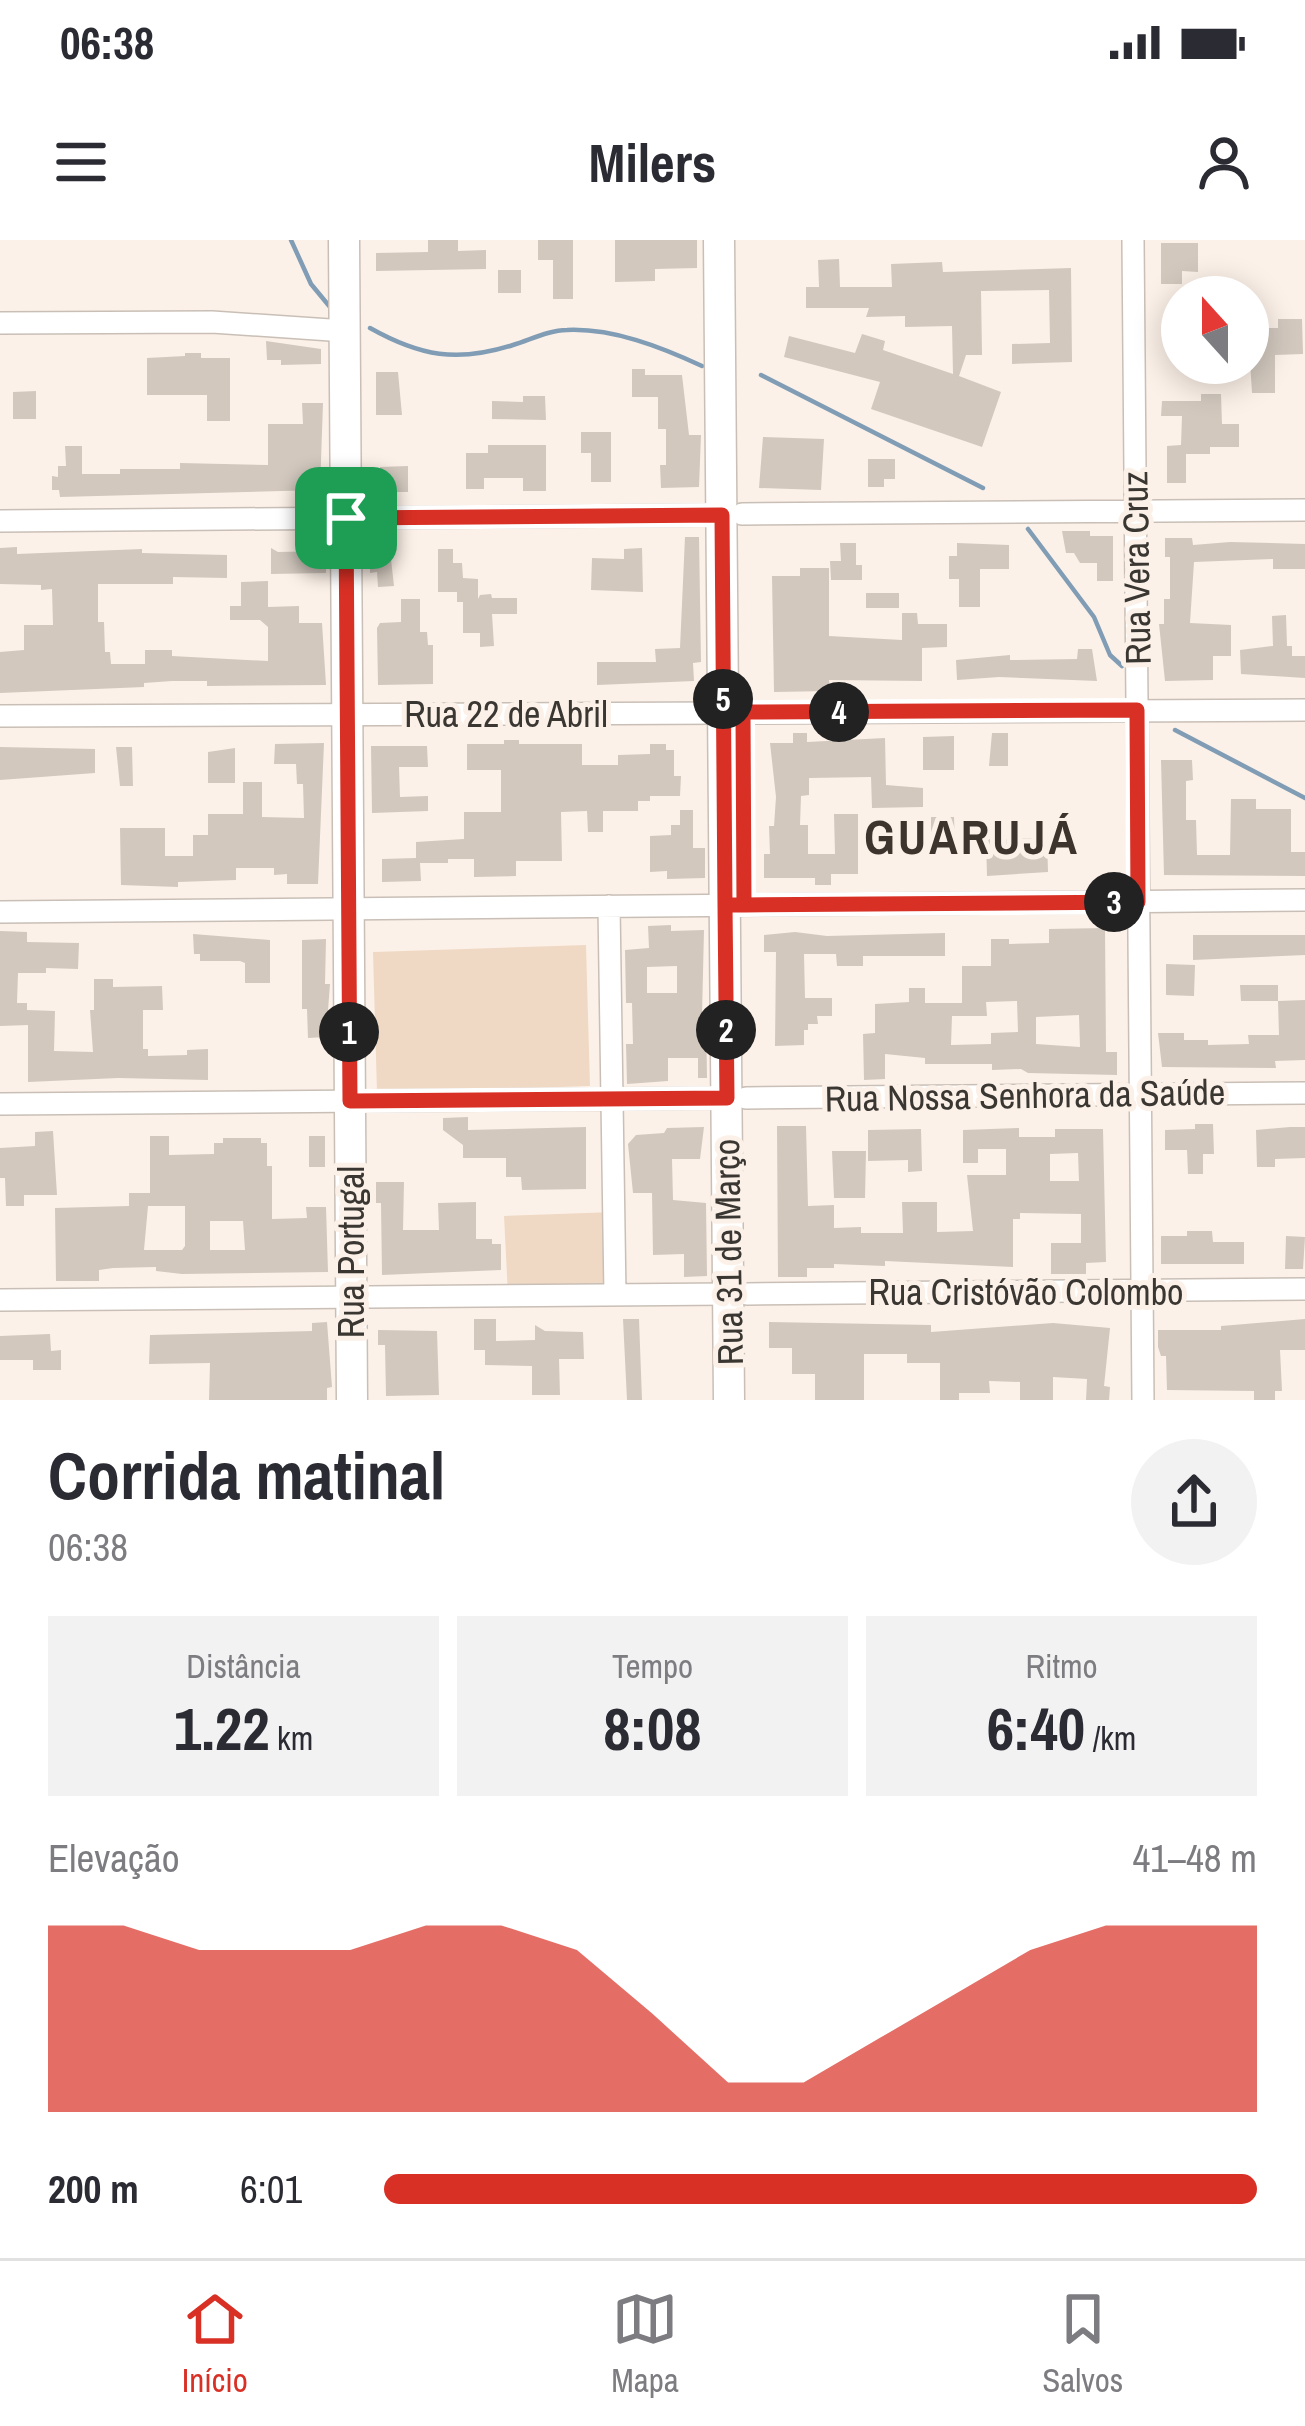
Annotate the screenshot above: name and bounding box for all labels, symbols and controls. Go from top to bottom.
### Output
text: 06:38 [60,12,154,73]
text: Milers [589,126,716,199]
icon: menu [48,129,114,195]
icon: person [1191,129,1257,195]
north arrow [1161,276,1269,384]
map controls [1161,276,1269,384]
pin [295,467,397,569]
street label: Rua Vera Cruz [1110,471,1162,665]
icon: arrive [313,485,379,551]
pin: 5 [693,669,753,729]
text: 5 [715,677,731,721]
pin: 4 [809,682,869,742]
street label: Rua 22 de Abril [404,690,608,738]
text: 4 [831,690,847,734]
district label: GUARUJÁ [864,804,1080,869]
pin: 3 [1084,872,1144,932]
text: 3 [1106,880,1122,924]
pin: 2 [696,1000,756,1060]
pin: 1 [319,1002,379,1062]
text: 2 [718,1008,734,1052]
text: 1 [341,1010,357,1054]
street label: Rua Nossa Senhora da Saúde [824,1068,1226,1122]
street label: Rua 31 de Março [702,1138,754,1366]
street label: Rua Portugal [327,1166,375,1338]
street label: Rua Cristóvão Colombo [868,1268,1184,1316]
text: Corrida matinal [48,1431,445,1520]
button: share [1131,1439,1257,1565]
text: 06:38 [48,1521,128,1573]
text: Distância [186,1644,301,1688]
text: Tempo [612,1644,693,1688]
text: Ritmo [1025,1644,1098,1688]
text: 1.22 [174,1688,270,1769]
text: 8:08 [603,1688,702,1769]
text: 6:40 [987,1688,1085,1769]
text: km [270,1716,313,1760]
text: /km [1085,1716,1136,1760]
text: Elevação [48,1832,180,1884]
text: 41–48 m [1133,1832,1257,1884]
text: 200 m [48,2163,139,2215]
text: 6:01 [240,2163,302,2215]
tab: Início [182,2286,248,2402]
tab: Mapa [611,2286,679,2402]
tab: Salvos [1042,2286,1123,2402]

